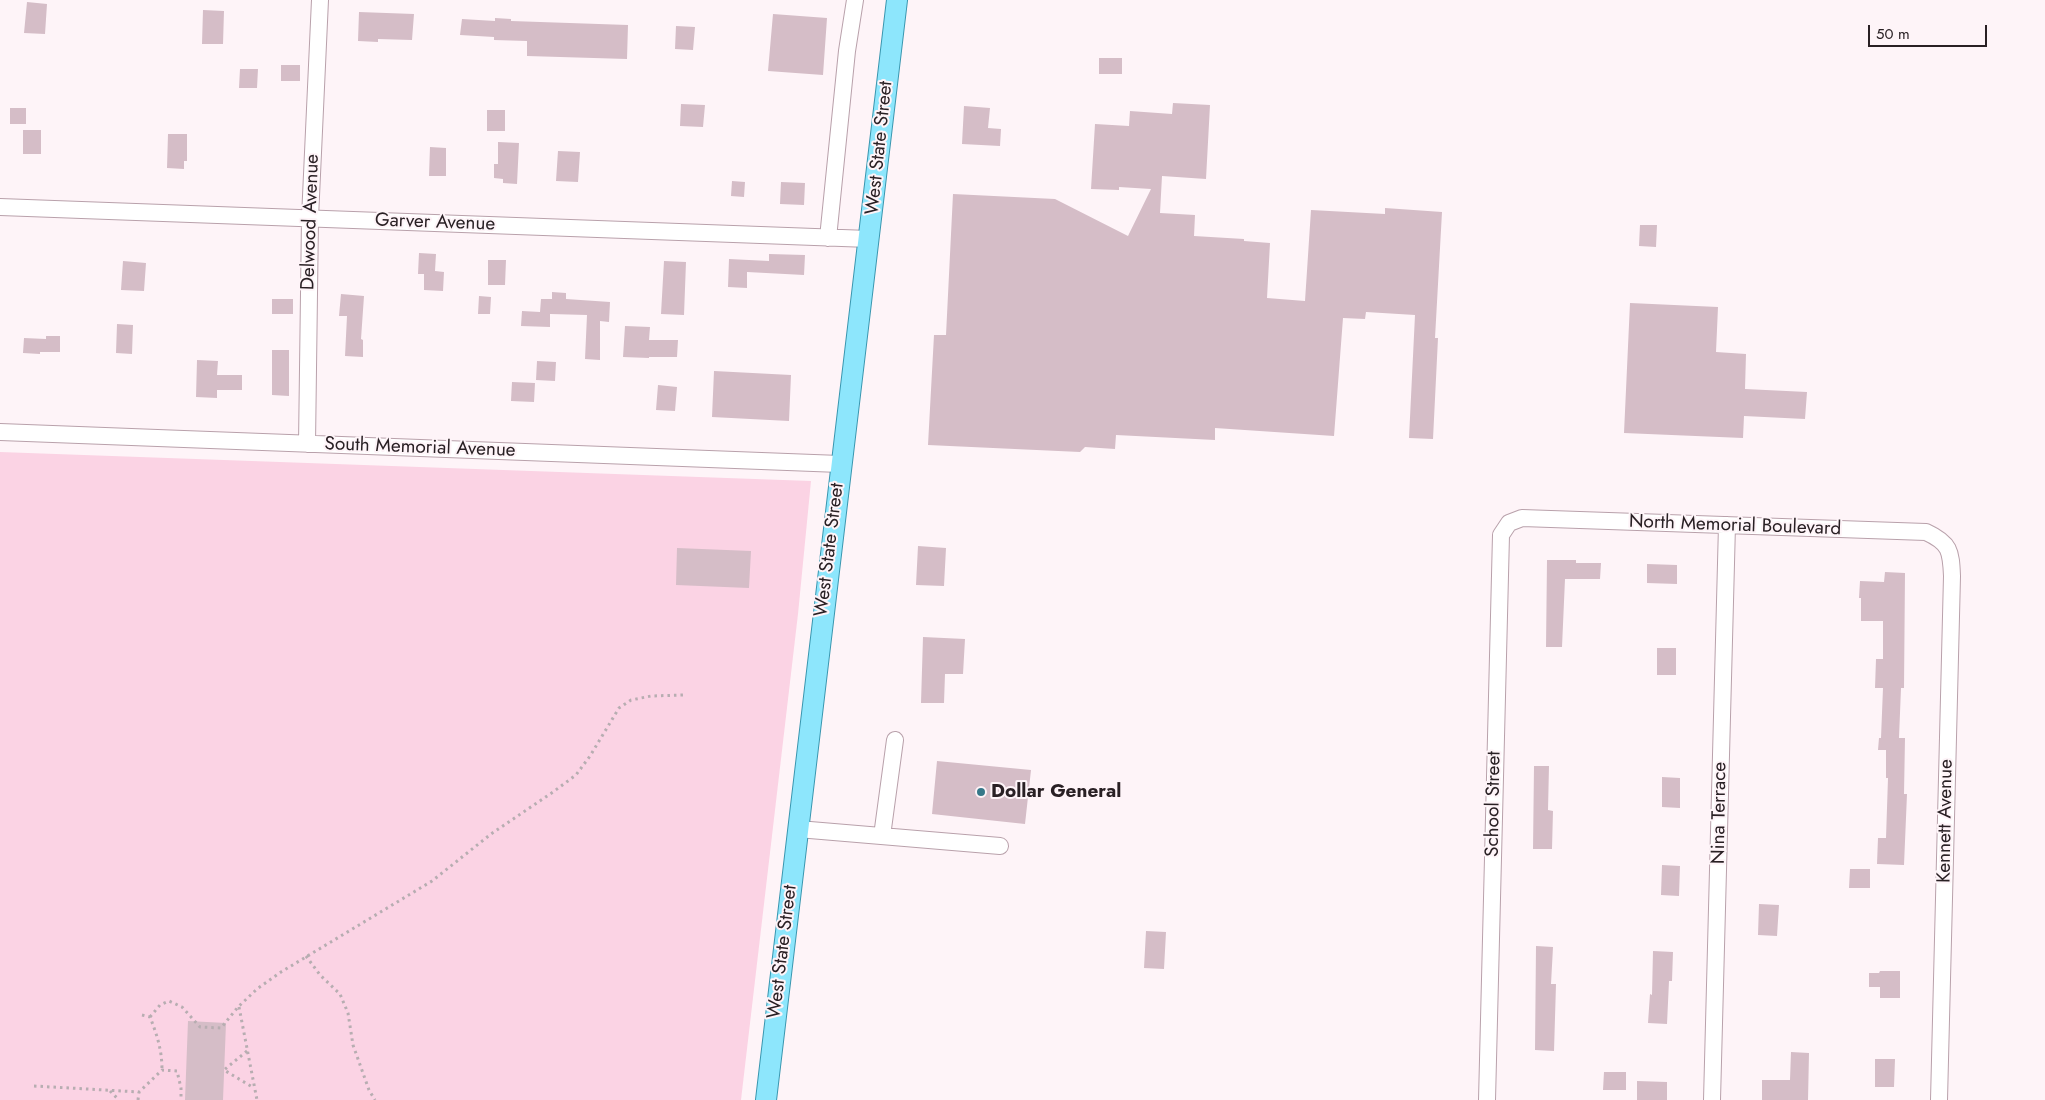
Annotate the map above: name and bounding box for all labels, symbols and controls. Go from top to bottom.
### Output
scale bar [1870,15,1989,47]
text: 50 m [1876,23,1910,45]
street label: West State Street [862,80,898,216]
street label: Delwood Avenue [297,154,325,290]
street label: Garver Avenue [375,210,495,236]
street label: South Memorial Avenue [324,433,516,463]
street label: West State Street [810,482,850,618]
street label: North Memorial Boulevard [1628,511,1842,541]
street label: School Street [1482,751,1506,857]
street label: Kennett Avenue [1934,759,1958,883]
street label: Nina Terrace [1708,762,1732,864]
place label: Dollar General [991,781,1121,803]
marker: Dollar General [975,786,987,798]
street label: West State Street [763,884,803,1020]

